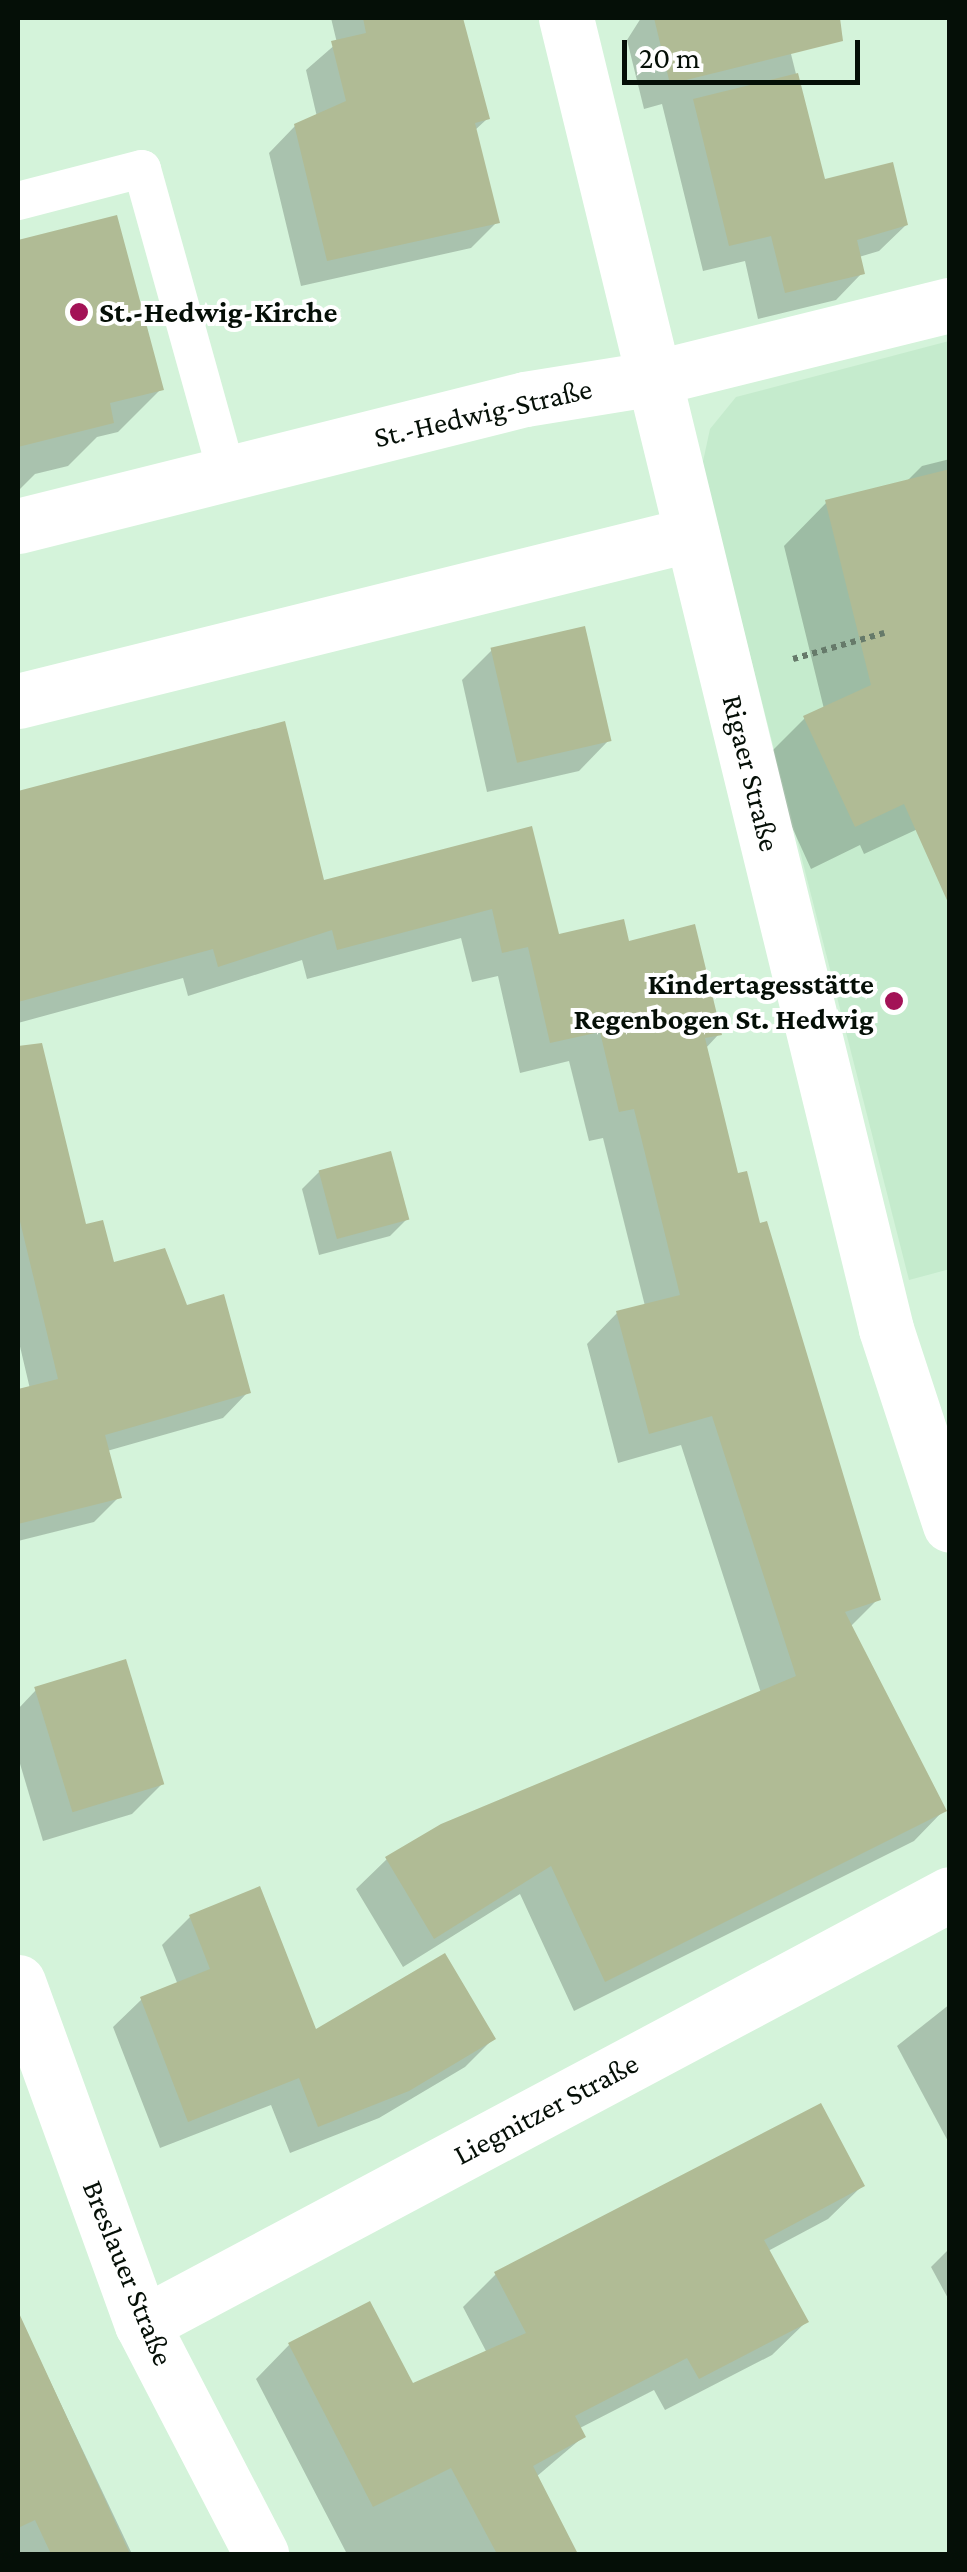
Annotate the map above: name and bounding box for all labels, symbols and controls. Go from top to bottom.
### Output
scale bar [627,20,864,82]
text: 20 m [639,41,700,74]
place label: St.-Hedwig-Kirche [99,294,338,330]
marker: St.-Hedwig-Kirche [68,301,90,323]
street label: St.-Hedwig-Straße [371,370,595,456]
street label: Rigaer Straße [714,691,788,855]
place label: Kindertagesstätte Regenbogen St. Hedwig [573,966,874,1036]
marker: Kindertagesstätte Regenbogen St. Hedwig [883,990,905,1012]
street label: Liegnitzer Straße [447,2045,645,2173]
street label: Breslauer Straße [75,2175,181,2371]

